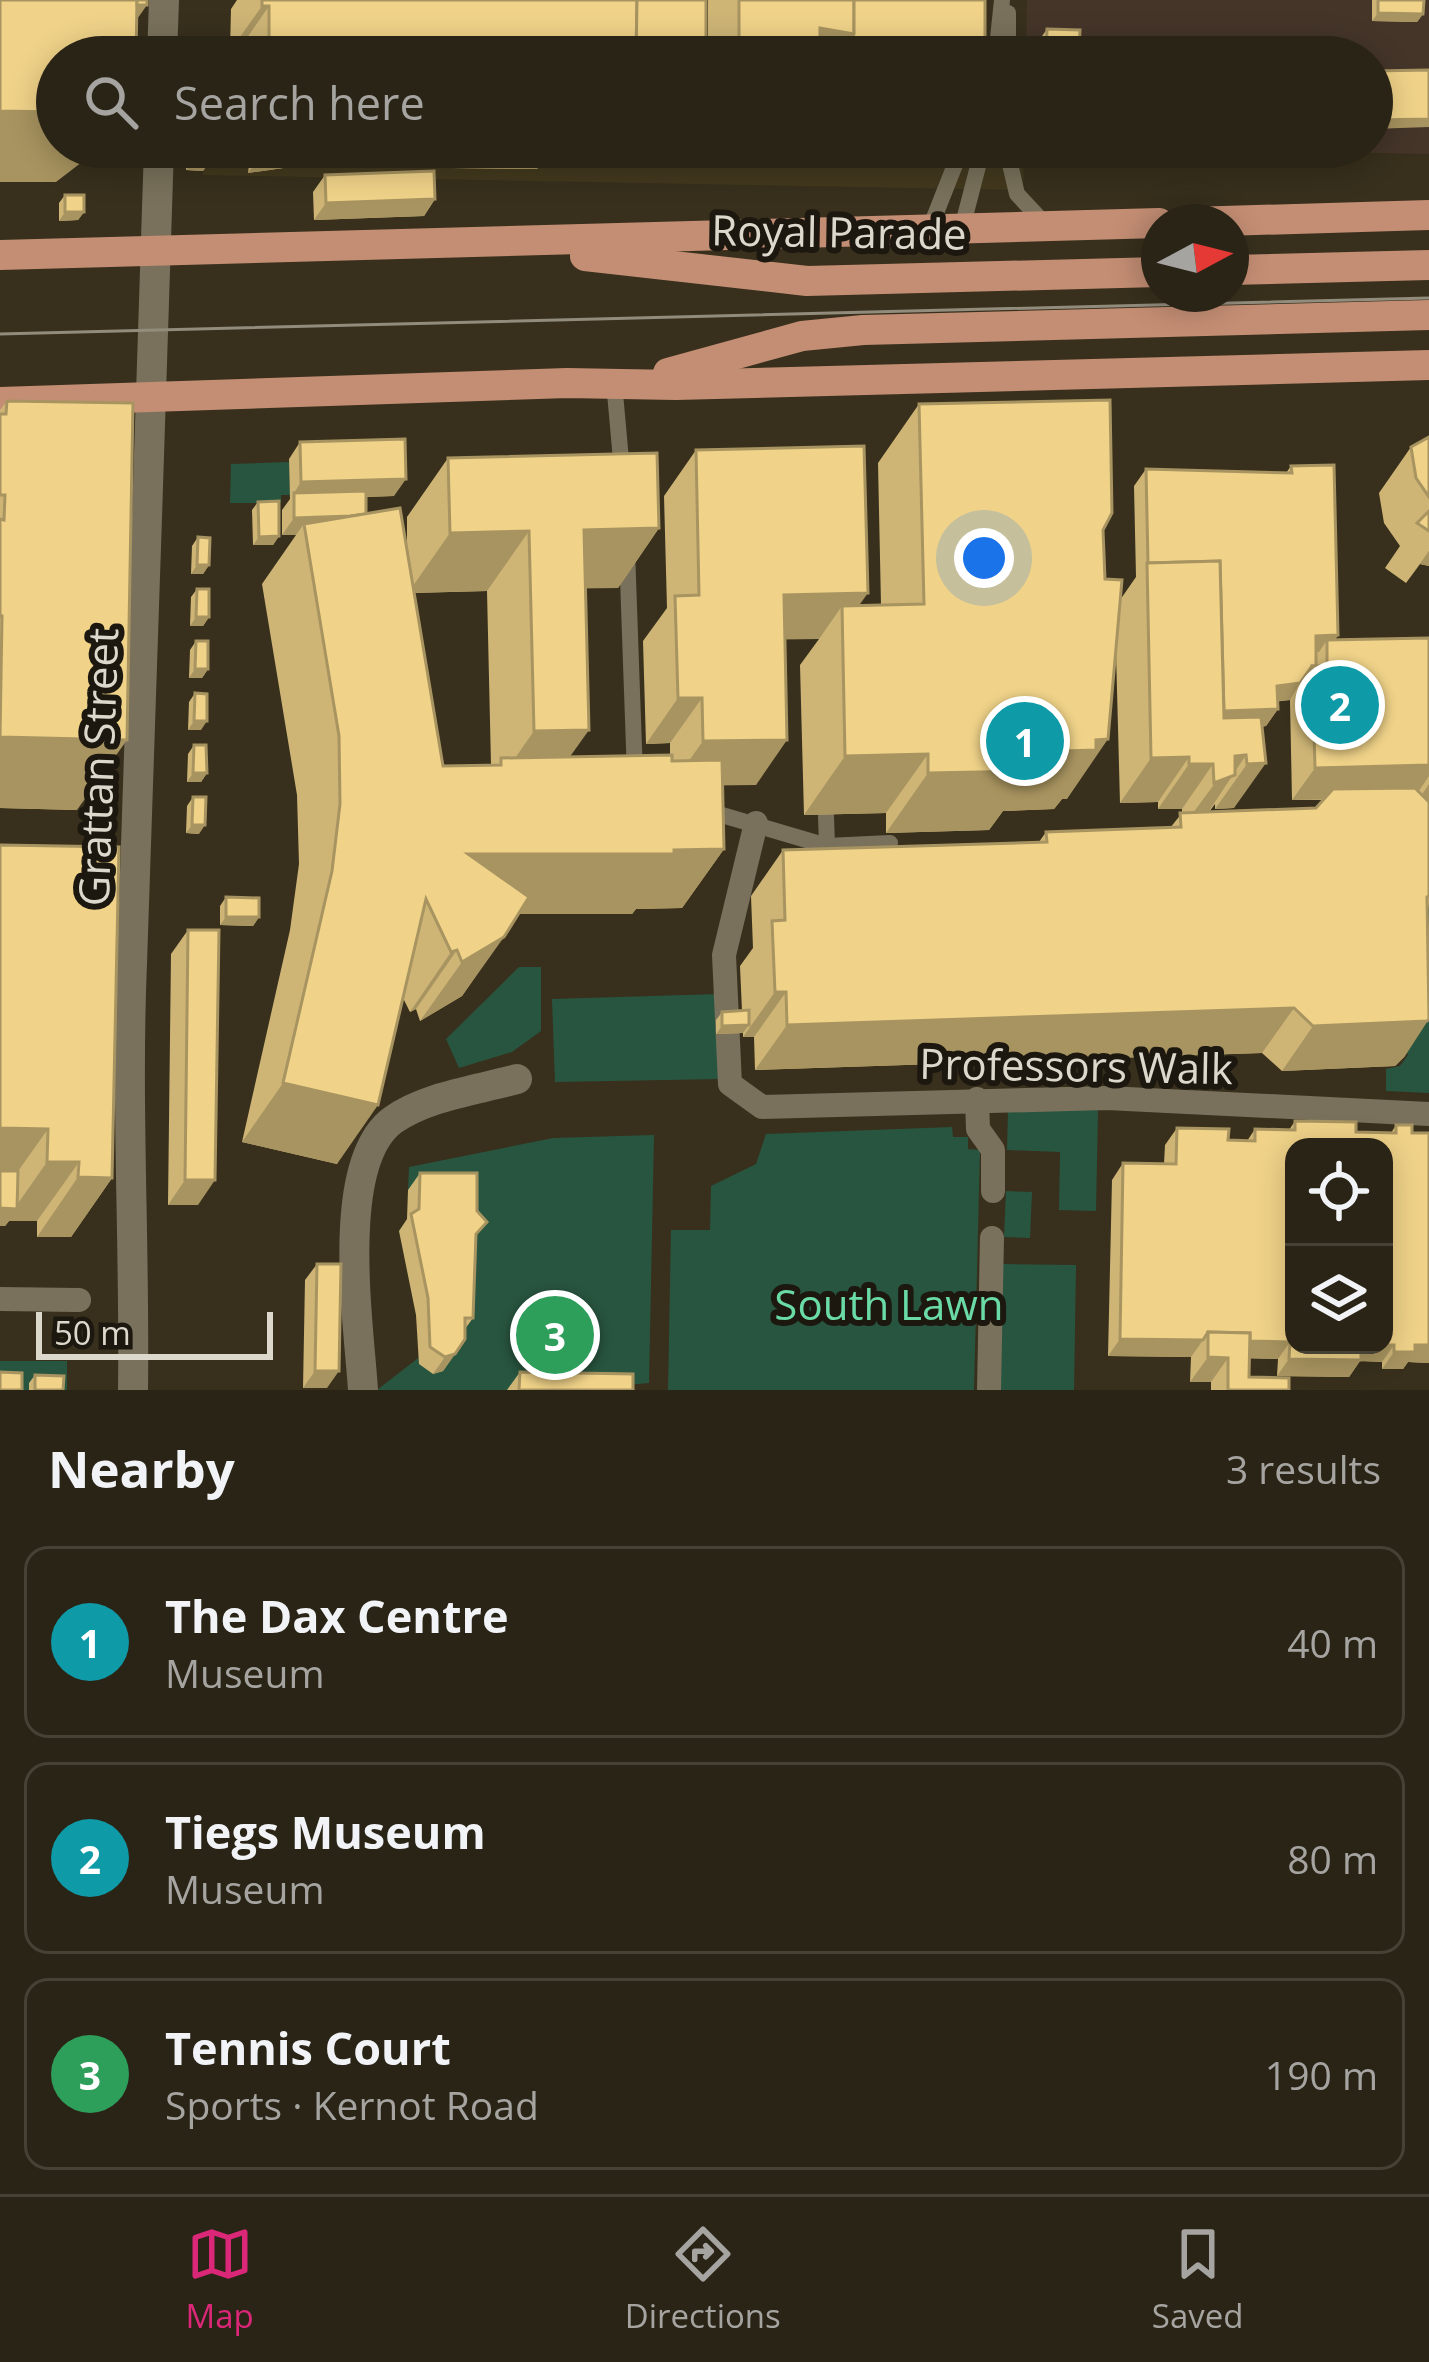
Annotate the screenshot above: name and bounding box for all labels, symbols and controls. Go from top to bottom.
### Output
search box [36,36,1393,168]
icon: search [78,69,144,135]
text: Search here [174,72,425,133]
street label: Royal Parade [711,200,967,262]
north arrow [1141,204,1249,312]
your location [954,528,1014,588]
street label: Grattan Street [64,627,130,907]
pin: 2 [1301,660,1379,750]
pin: 1 [986,696,1064,786]
street label: Professors Walk [919,1034,1233,1096]
map controls [1285,1138,1393,1354]
button: locate [1285,1138,1393,1246]
button: layers [1285,1246,1393,1354]
park label: South Lawn [774,1275,1004,1332]
pin: 3 [516,1290,594,1380]
scale bar [36,1306,273,1359]
text: 50 m [54,1310,131,1355]
text: Nearby [48,1433,235,1503]
text: 3 results [1226,1442,1381,1495]
text: The Dax Centre [165,1585,509,1646]
text: 1 [79,1616,101,1669]
text: 40 m [1287,1616,1378,1669]
text: Museum [165,1646,325,1699]
text: Tiegs Museum [165,1801,486,1862]
text: 2 [79,1832,101,1885]
text: 80 m [1287,1832,1378,1885]
text: Museum [165,1862,325,1915]
text: Tennis Court [165,2017,451,2078]
text: 3 [79,2048,101,2101]
text: 190 m [1265,2048,1378,2101]
text: Sports · Kernot Road [165,2078,539,2131]
tab: Map [186,2221,254,2338]
tab: Directions [625,2221,781,2338]
tab: Saved [1152,2221,1243,2338]

